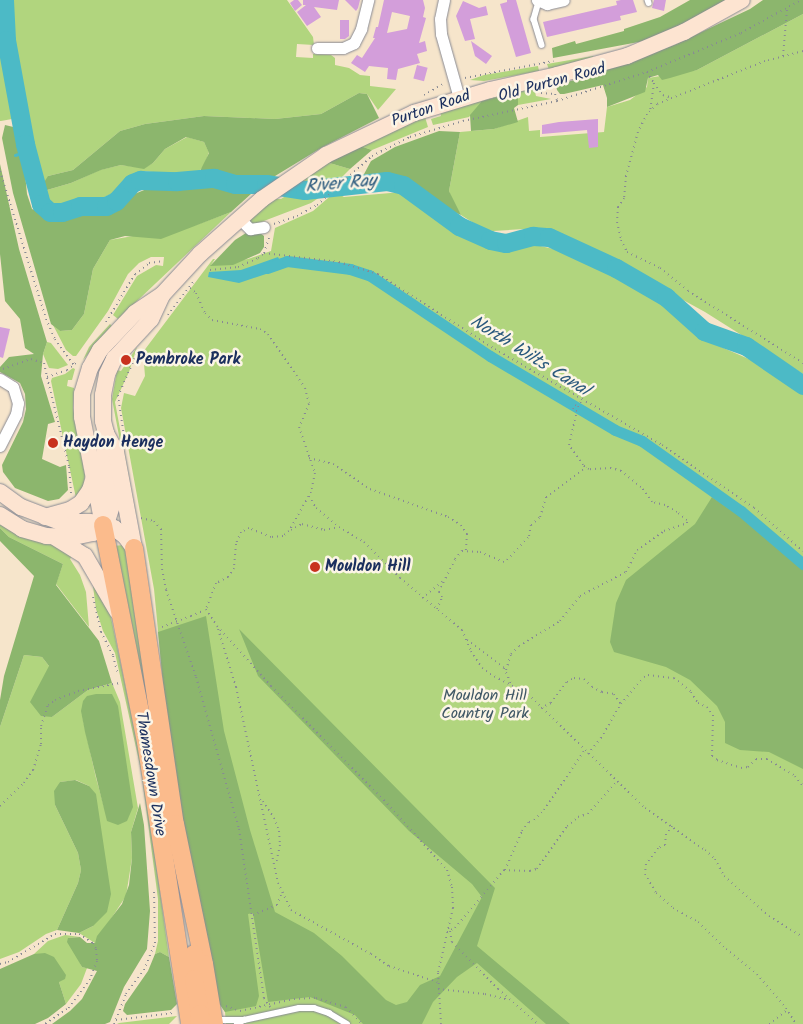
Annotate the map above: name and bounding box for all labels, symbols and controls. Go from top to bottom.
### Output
street label: Old Purton Road [496,59,608,107]
street label: Purton Road [389,87,473,131]
water label: River Ray [305,171,377,199]
water label: North Wilts Canal [465,312,593,402]
place label: Pembroke Park [136,350,240,370]
marker: Pembroke Park [120,354,132,366]
place label: Haydon Henge [63,433,163,453]
marker: Haydon Henge [47,437,59,449]
place label: Mouldon Hill [325,557,410,577]
marker: Mouldon Hill [309,561,321,573]
park label: Mouldon Hill Country Park [441,686,529,724]
street label: Thamesdown Drive [131,710,169,838]

